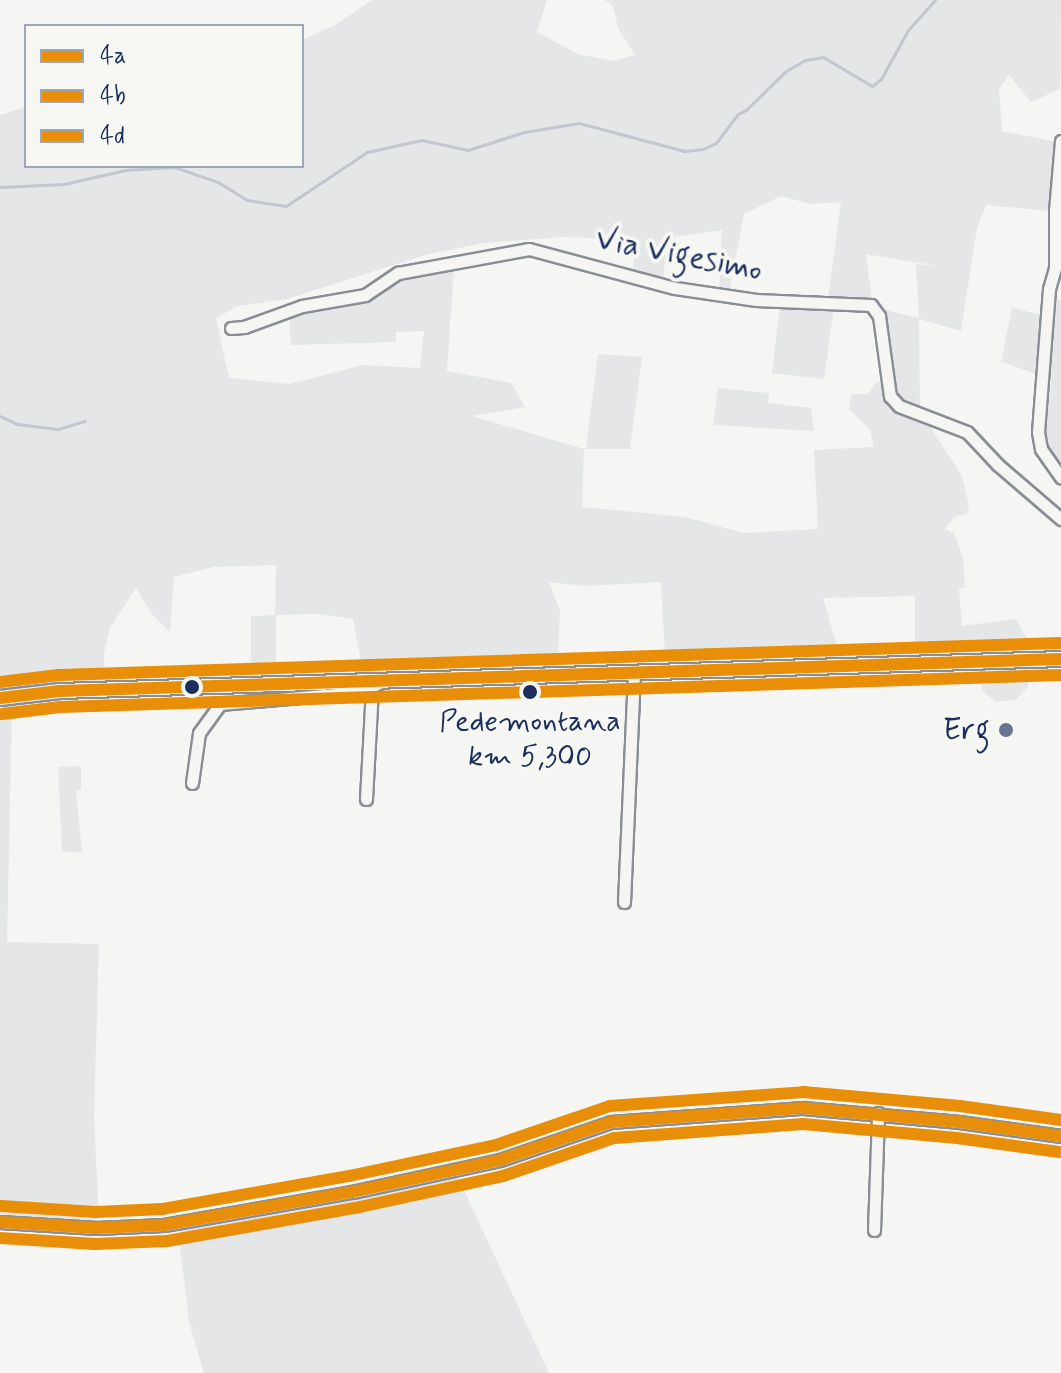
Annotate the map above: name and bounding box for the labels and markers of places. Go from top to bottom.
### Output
unlabelled marker [184,679,200,695]
marker: Pedemontana km 5,300 [522,684,538,700]
place label: Pedemontana km 5,300 [439,704,621,774]
place label: Erg [943,711,990,749]
marker: Erg [997,721,1015,739]

